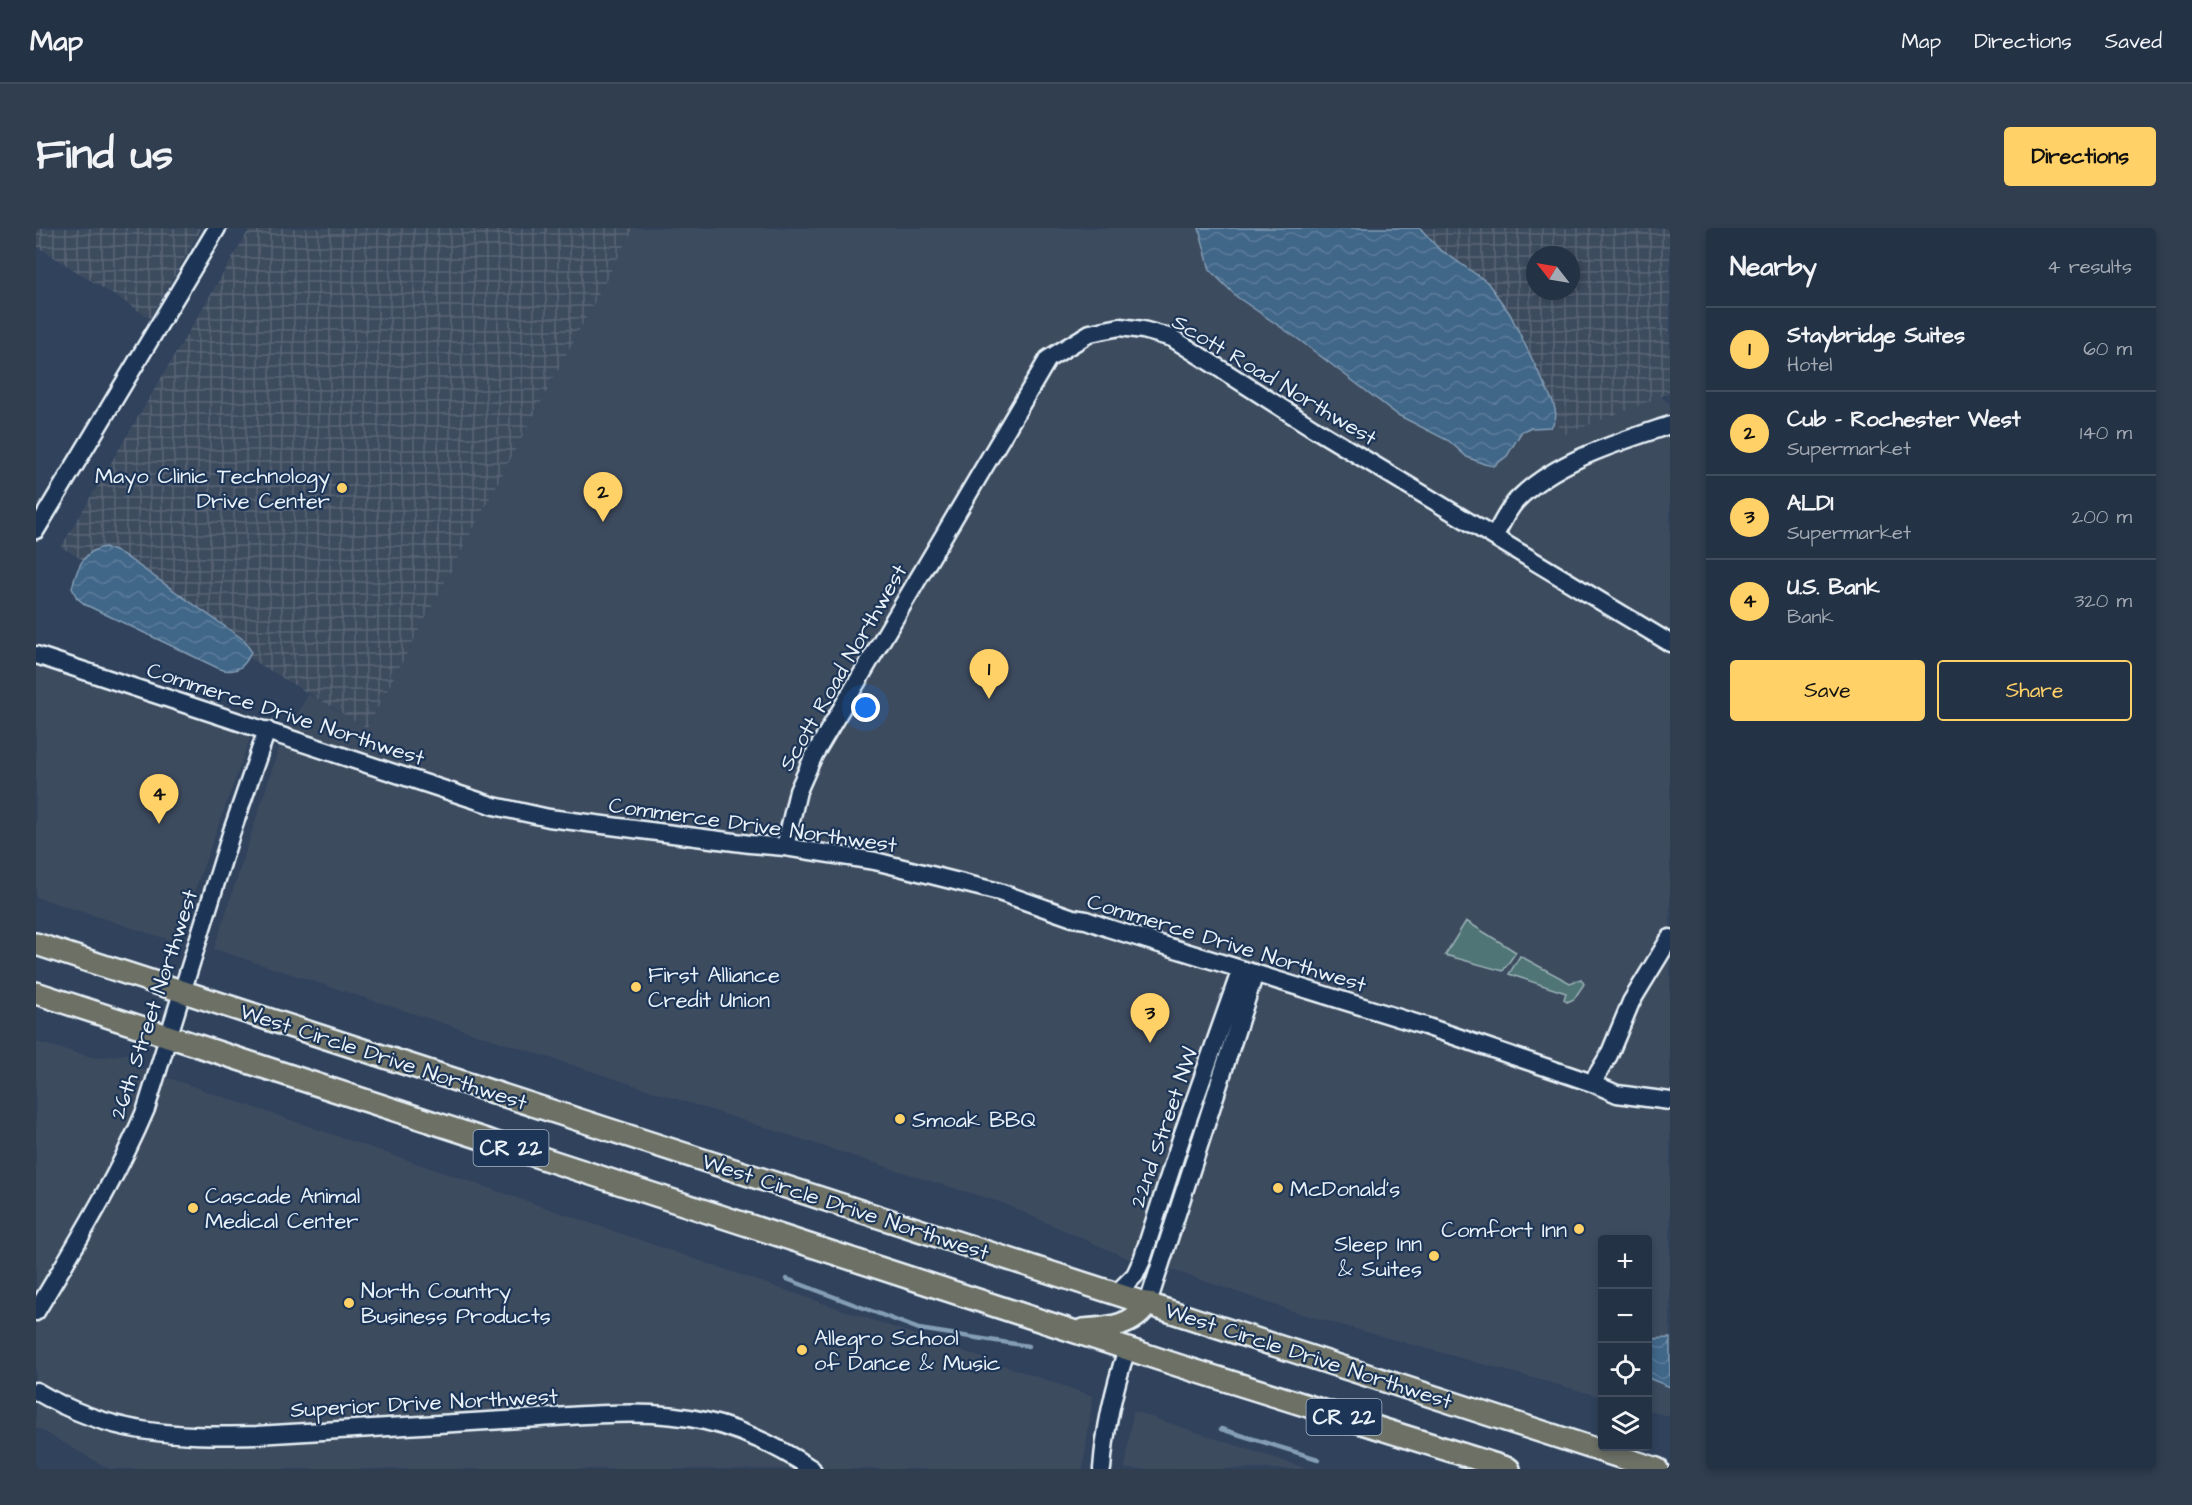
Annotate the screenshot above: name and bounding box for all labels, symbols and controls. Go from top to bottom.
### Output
text: Map [30,22,83,61]
text: Map [1901,27,1941,56]
text: Directions [1974,27,2072,56]
text: Saved [2105,27,2162,56]
text: Find us [36,127,173,185]
button: Directions [2004,127,2156,186]
north arrow [1526,246,1580,300]
text: Nearby [1730,249,1817,285]
text: 4 results [2047,253,2132,281]
street label: Scott Road Northwest [1166,307,1383,454]
text: Staybridge Suites [1787,320,1965,351]
text: 1 [1748,335,1751,363]
text: 60 m [2083,335,2132,363]
text: Hotel [1787,351,1832,379]
text: Cub - Rochester West [1787,404,2021,435]
text: 2 [1744,419,1755,447]
text: 140 m [2080,419,2132,447]
text: Supermarket [1787,435,1911,463]
place label: Mayo Clinic Technology Drive Center [95,461,330,517]
pin: 2 [584,472,622,522]
marker: Mayo Clinic Technology Drive Center [335,481,349,495]
text: ALDI [1787,488,1834,519]
text: 3 [1744,503,1755,531]
text: 200 m [2072,503,2132,531]
text: Supermarket [1787,519,1911,547]
street label: Scott Road Northwest [771,559,915,777]
text: U.S. Bank [1787,572,1880,603]
text: 4 [1743,587,1756,615]
text: 320 m [2074,587,2132,615]
text: Bank [1787,603,1834,631]
pin: 1 [970,650,1008,699]
street label: Commerce Drive Northwest [143,655,429,774]
button: Save [1730,660,1925,721]
button: Share [1937,660,2132,721]
your location [851,693,880,722]
pin: 4 [140,774,178,824]
street label: Commerce Drive Northwest [607,790,899,861]
street label: 26th Street Northwest [103,886,206,1123]
street label: Commerce Drive Northwest [1083,886,1370,1001]
place label: First Alliance Credit Union [648,960,780,1016]
marker: First Alliance Credit Union [629,980,643,994]
pin: 3 [1130,994,1170,1043]
street label: West Circle Drive Northwest [236,996,531,1119]
street label: 22nd Street NW [1123,1043,1206,1212]
place label: Smoak BBQ [912,1105,1036,1136]
marker: Smoak BBQ [893,1112,907,1126]
road number: CR 22 [474,1130,548,1166]
street label: West Circle Drive Northwest [698,1146,993,1269]
place label: McDonald's [1290,1174,1400,1205]
place label: Cascade Animal Medical Center [205,1181,360,1237]
marker: McDonald's [1271,1181,1285,1195]
marker: Cascade Animal Medical Center [186,1201,200,1215]
place label: Comfort Inn [1441,1215,1567,1246]
marker: Comfort Inn [1572,1222,1586,1236]
place label: Sleep Inn & Suites [1334,1229,1422,1285]
map controls [1598,1235,1652,1451]
button: + [1598,1235,1652,1289]
marker: Sleep Inn & Suites [1427,1249,1441,1263]
place label: North Country Business Products [361,1276,551,1332]
button: − [1598,1289,1652,1343]
street label: West Circle Drive Northwest [1161,1295,1456,1418]
marker: North Country Business Products [342,1296,356,1310]
place label: Allegro School of Dance & Music [814,1323,1001,1379]
marker: Allegro School of Dance & Music [795,1343,809,1357]
button: locate [1598,1343,1652,1397]
street label: Superior Drive Northwest [290,1381,559,1426]
button: layers [1598,1397,1652,1451]
road number: CR 22 [1306,1399,1382,1435]

